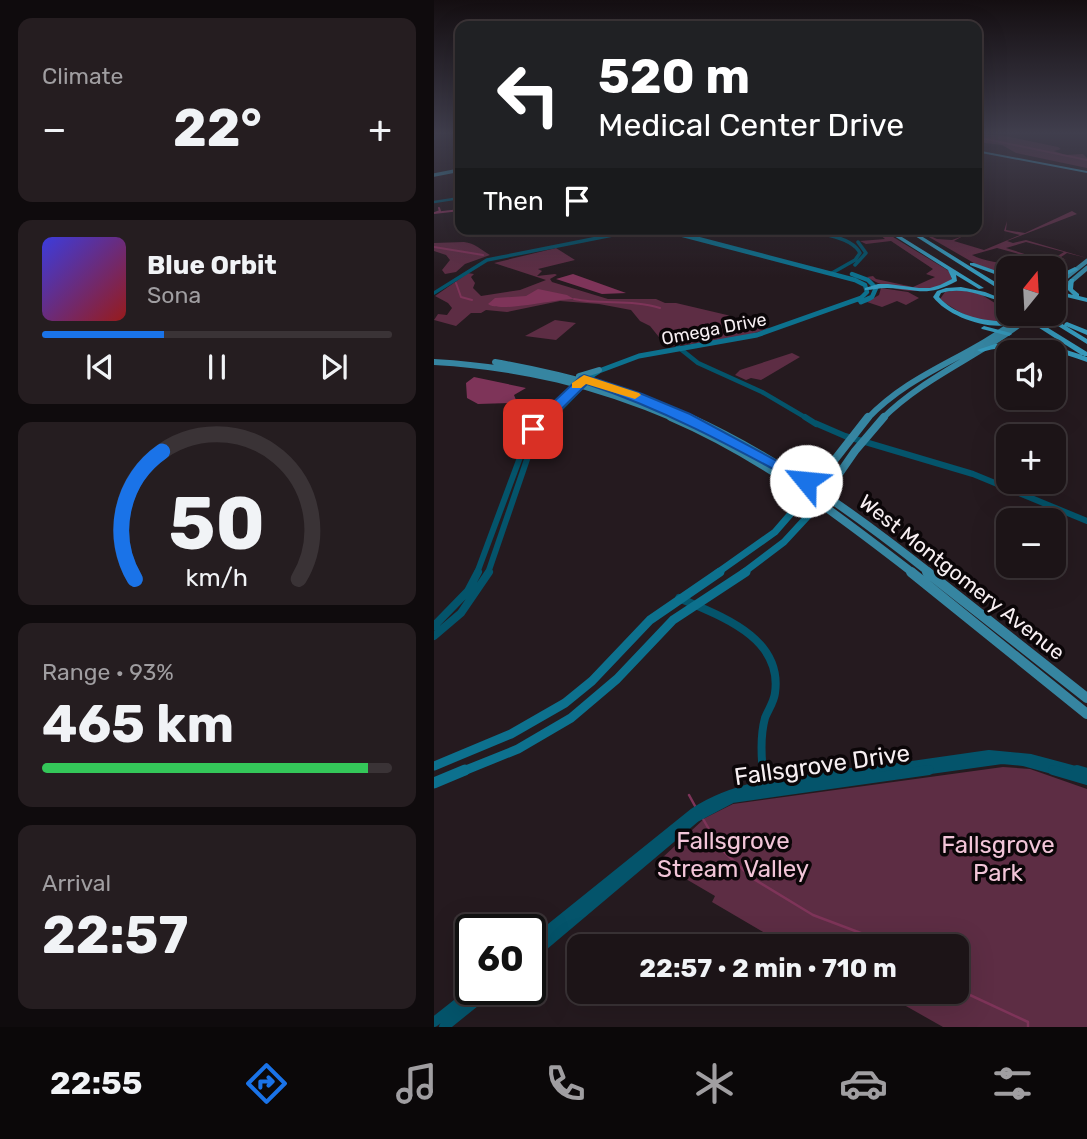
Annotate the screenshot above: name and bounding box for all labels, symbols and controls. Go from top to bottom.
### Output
text: 520 m [598,47,750,105]
icon: left [483,49,574,140]
text: Climate [42,62,123,90]
text: 22° [173,97,262,159]
text: − [42,106,67,152]
text: + [368,106,392,152]
text: Medical Center Drive [598,106,904,144]
icon: arrive [558,182,596,220]
text: Then [483,186,544,217]
text: Blue Orbit [147,250,277,281]
north arrow [996,256,1066,326]
map controls [996,256,1066,578]
text: Sona [147,281,201,309]
street label: Omega Drive [660,308,768,350]
button: sound [996,340,1066,410]
icon: previous [81,348,119,386]
icon: pause [198,348,236,386]
icon: next [315,348,353,386]
pin [503,399,563,459]
icon: arrive [514,410,552,448]
button: + [996,424,1066,494]
position arrow [769,444,843,518]
text: 50 [169,482,265,568]
street label: West Montgomery Avenue [854,489,1070,665]
button: − [996,508,1066,578]
text: km/h [186,563,248,592]
text: Range · 93% [42,658,174,686]
text: 465 km [42,693,234,755]
street label: Fallsgrove Drive [732,739,912,791]
park label: Fallsgrove Stream Valley [657,827,809,883]
park label: Fallsgrove Park [941,831,1055,887]
text: Arrival [42,869,111,897]
text: 22:57 [42,904,188,966]
speed limit sign: 60 [455,914,546,1005]
text: 22:57 · 2 min · 710 m [639,953,897,984]
icon: directions [242,1059,291,1108]
icon: music [392,1059,441,1108]
icon: phone [541,1059,590,1108]
icon: climate [690,1059,739,1108]
icon: car [839,1059,888,1108]
icon: filters [988,1059,1037,1108]
text: 22:55 [50,1064,142,1102]

